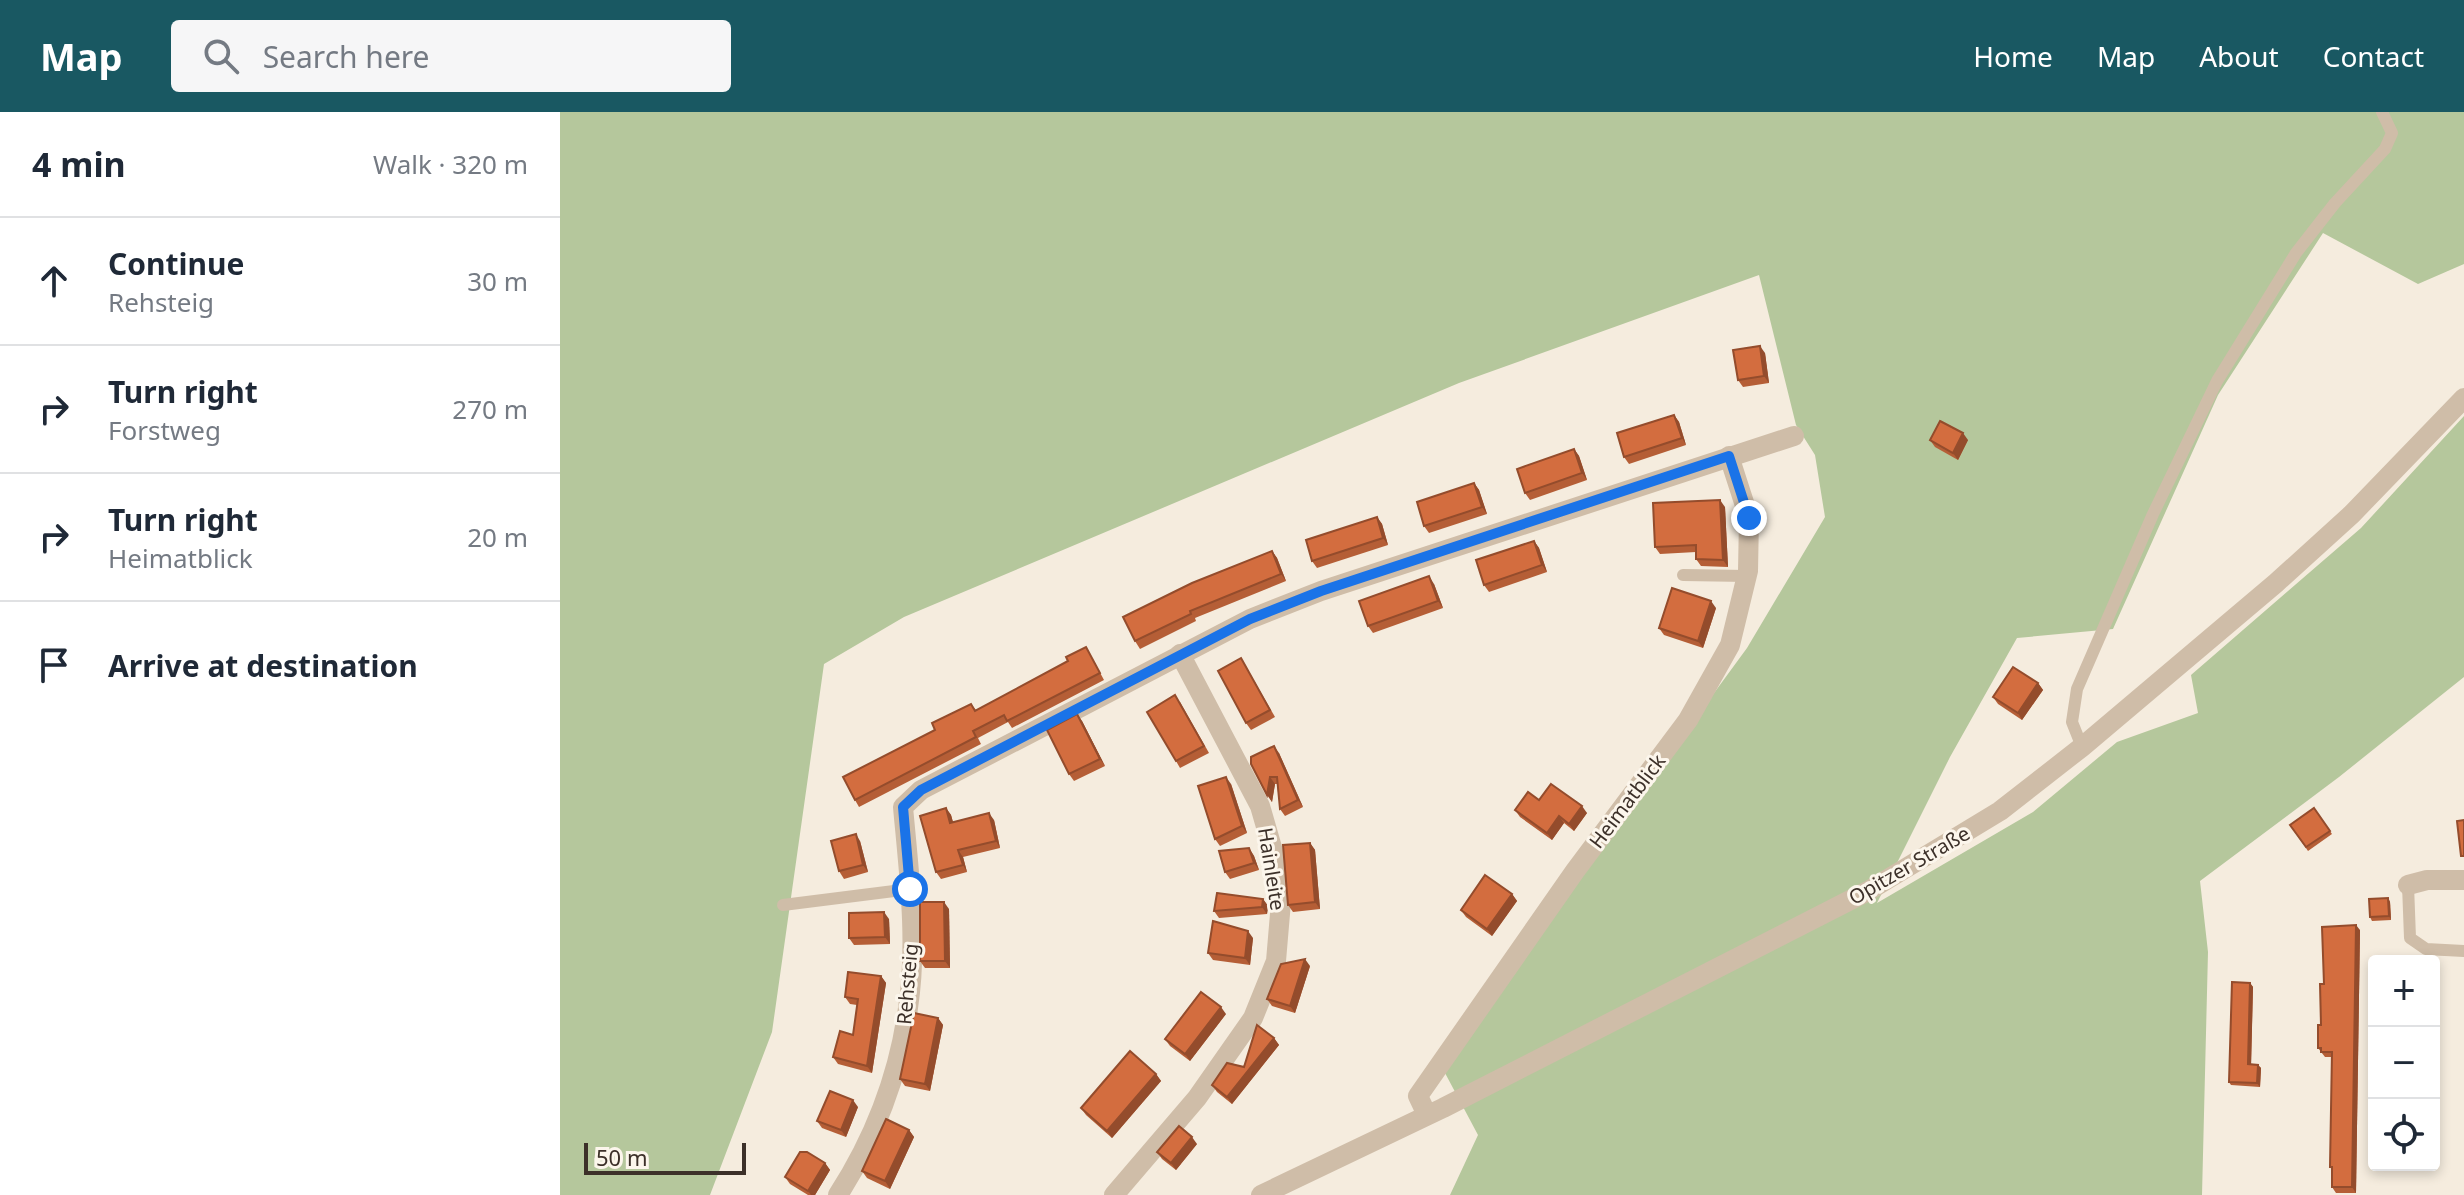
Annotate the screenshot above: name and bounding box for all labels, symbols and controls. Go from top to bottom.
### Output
search box [171,20,731,92]
text: Map [40,30,123,82]
icon: search [199,34,243,78]
text: Search here [263,36,430,77]
text: Home [1973,37,2053,75]
text: Map [2097,37,2155,75]
text: About [2199,37,2279,75]
text: Contact [2323,37,2424,75]
text: 4 min [32,141,126,187]
text: Walk · 320 m [373,146,528,182]
text: Continue [108,243,244,284]
icon: ahead [32,259,76,303]
text: 30 m [467,263,528,299]
text: Rehsteig [108,284,214,320]
text: Turn right [108,371,258,412]
icon: right [32,387,76,431]
text: 270 m [452,391,528,427]
text: Forstweg [108,412,221,448]
text: Turn right [108,499,258,540]
route end [1731,500,1767,536]
icon: right [32,515,76,559]
text: 20 m [467,519,528,555]
text: Heimatblick [108,540,253,576]
icon: arrive [32,643,76,687]
text: Arrive at destination [108,645,418,686]
street label: Heimatblick [1583,748,1671,854]
street label: Opitzer Straße [1844,819,1974,911]
street label: Hainleite [1252,826,1292,912]
route start [892,871,928,907]
street label: Rehsteig [890,942,924,1026]
map controls [2368,955,2440,1171]
button: + [2368,955,2440,1027]
button: − [2368,1027,2440,1099]
button: locate [2368,1099,2440,1171]
scale bar [584,1139,746,1175]
text: 50 m [596,1142,647,1172]

